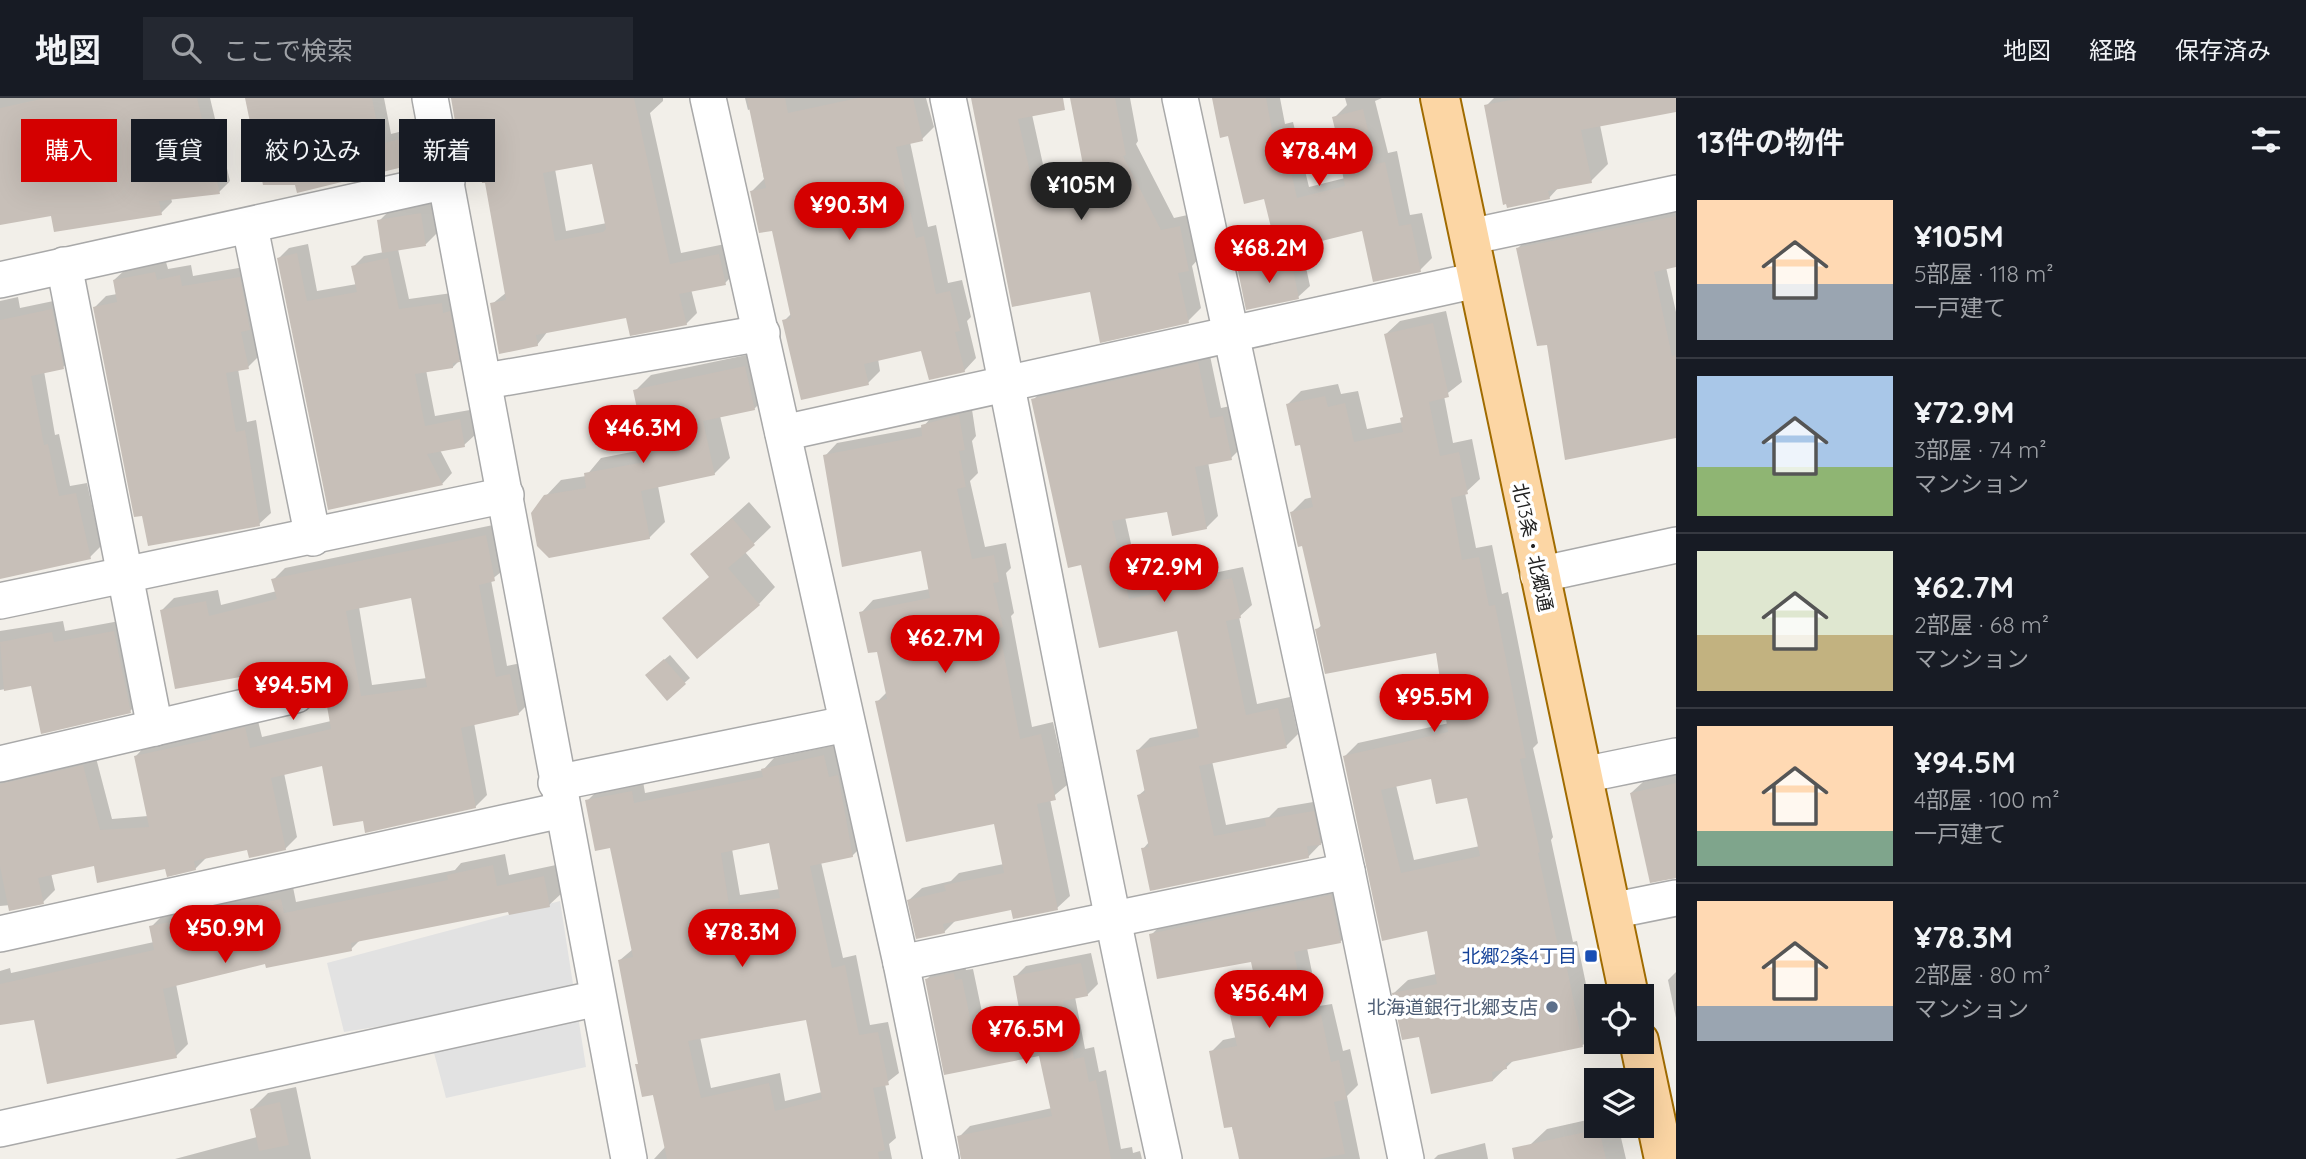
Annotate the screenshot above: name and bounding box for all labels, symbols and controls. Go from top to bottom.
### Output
search box [143,17,633,80]
text: 地図 [35,29,101,70]
icon: search [167,29,205,67]
text: ここで検索 [223,34,353,67]
text: 地図 [2003,35,2051,65]
text: 経路 [2089,35,2137,65]
text: 保存済み [2175,35,2271,65]
chip: 購入 [21,119,117,182]
chip: 賃貸 [131,119,227,182]
chip: 絞り込み [241,119,385,182]
chip: 新着 [399,119,495,182]
icon: filters [2247,121,2285,159]
text: 13件の物件 [1697,123,1845,161]
pin: ¥78.4M [1262,129,1376,188]
text: ¥78.4M [1281,136,1357,165]
pin: ¥105M [1032,162,1130,222]
text: ¥105M [1047,170,1115,199]
pin: ¥90.3M [792,183,906,242]
text: ¥90.3M [810,190,888,219]
text: ¥105M [1914,217,2004,255]
pin: ¥68.2M [1212,226,1326,285]
icon: home [1753,228,1837,312]
text: ¥68.2M [1231,233,1307,262]
text: 5部屋 · 118 m² [1914,259,2054,288]
text: 一戸建て [1914,293,2006,322]
text: ¥72.9M [1914,393,2015,431]
icon: home [1753,404,1837,488]
pin: ¥46.3M [586,406,700,465]
text: ¥46.3M [605,413,681,442]
text: 3部屋 · 74 m² [1914,435,2047,464]
text: マンション [1914,469,2029,498]
street label: 北13条・北郷通 [1508,480,1558,614]
pin: ¥72.9M [1107,545,1221,604]
text: ¥72.9M [1125,552,1203,581]
text: ¥62.7M [1914,568,2014,606]
icon: home [1753,579,1837,663]
text: 2部屋 · 68 m² [1914,610,2049,639]
pin: ¥62.7M [888,616,1002,675]
text: ¥62.7M [907,623,983,652]
text: マンション [1914,644,2029,673]
pin: ¥94.5M [236,662,350,722]
text: ¥94.5M [254,670,332,699]
pin: ¥95.5M [1377,674,1491,734]
text: ¥95.5M [1396,682,1472,711]
text: ¥94.5M [1914,743,2016,781]
icon: home [1753,754,1837,838]
text: 4部屋 · 100 m² [1914,785,2060,814]
text: 一戸建て [1914,819,2006,848]
pin: ¥50.9M [168,906,282,965]
pin: ¥78.3M [685,910,799,969]
text: ¥50.9M [186,913,264,942]
text: ¥78.3M [704,917,780,946]
text: ¥78.3M [1914,918,2013,956]
icon: home [1753,929,1837,1013]
place label: 北郷2条4丁目 [1461,944,1577,968]
marker: 北郷2条4丁目 [1583,948,1599,964]
text: 2部屋 · 80 m² [1914,960,2050,989]
pin: ¥56.4M [1212,970,1326,1030]
text: ¥56.4M [1230,978,1308,1007]
map controls [1584,984,1654,1138]
button: locate [1584,984,1654,1054]
text: マンション [1914,994,2029,1023]
place label: 北海道銀行北郷支店 [1367,995,1538,1019]
marker: 北海道銀行北郷支店 [1544,999,1560,1015]
pin: ¥76.5M [969,1006,1083,1066]
text: ¥76.5M [988,1014,1064,1043]
button: layers [1584,1068,1654,1138]

